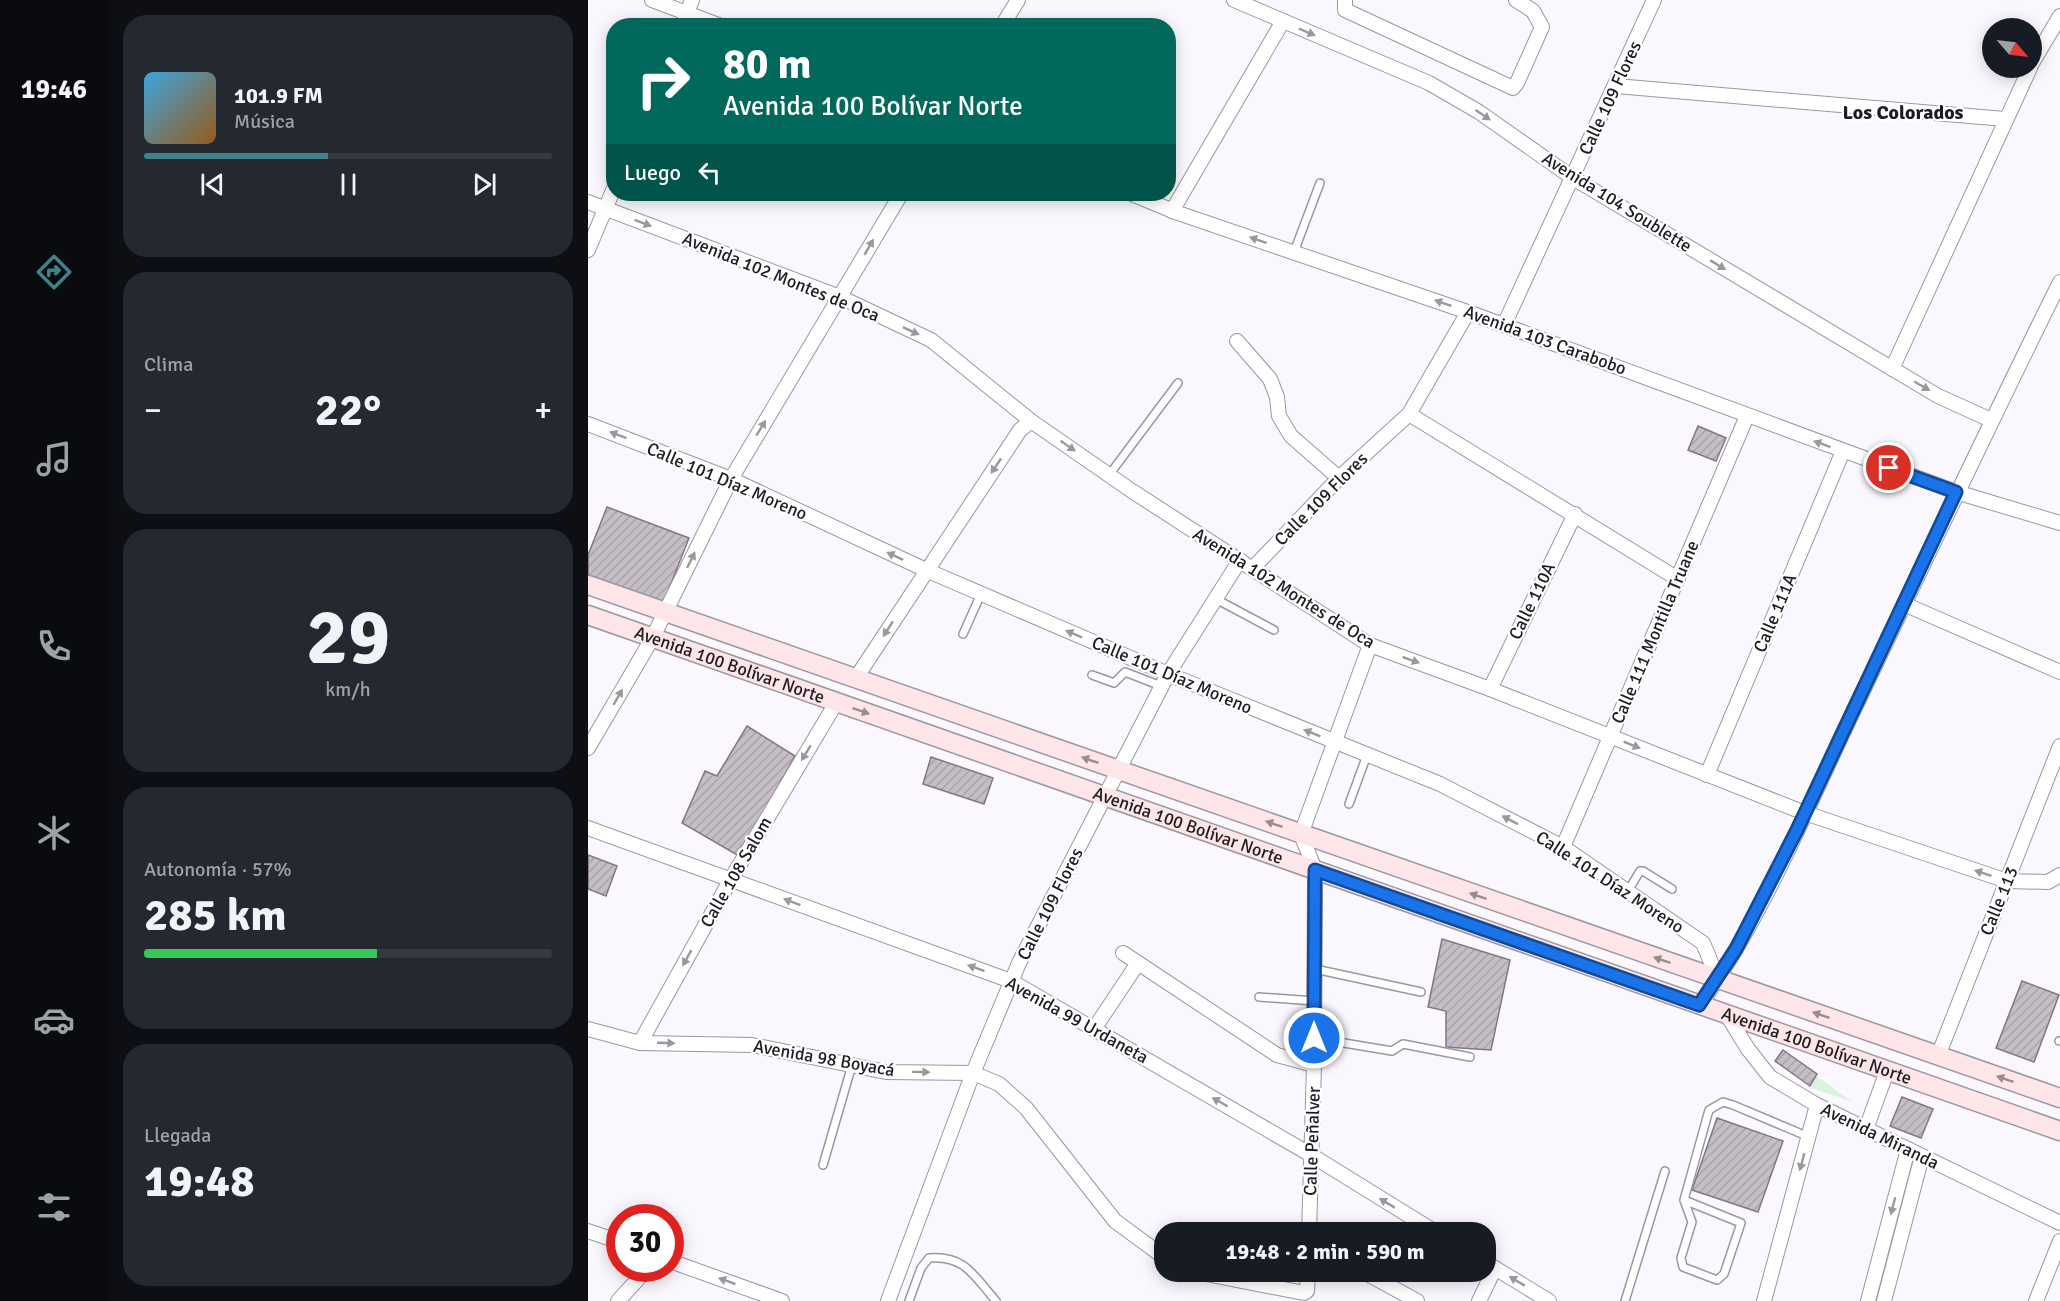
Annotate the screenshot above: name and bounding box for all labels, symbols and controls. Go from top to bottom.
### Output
north arrow [1982,18,2042,78]
map controls [1982,18,2042,78]
one-way arrow [1299,27,1317,37]
street label: Calle 109 Flores [1574,37,1646,158]
text: 80 m [723,39,812,90]
icon: right [624,42,702,120]
text: 19:46 [21,73,87,106]
text: 101.9 FM [234,82,323,109]
text: Avenida 100 Bolívar Norte [723,90,1023,123]
district label: Los Colorados [1843,100,1964,125]
text: Música [234,109,295,134]
one-way arrow [1475,109,1491,120]
street label: Avenida 104 Soublette [1538,147,1696,257]
icon: left [693,156,726,189]
text: Luego [624,159,681,186]
icon: previous [196,168,229,201]
icon: pause [332,168,365,201]
icon: next [468,168,501,201]
one-way arrow [634,218,652,228]
street label: Avenida 102 Montes de Oca [679,227,883,327]
one-way arrow [1249,235,1267,244]
one-way arrow [864,238,874,255]
icon: directions [33,251,75,293]
one-way arrow [1710,259,1726,270]
one-way arrow [1433,297,1451,307]
street label: Avenida 103 Carabobo [1461,300,1629,380]
one-way arrow [903,327,920,336]
text: Clima [144,352,193,377]
one-way arrow [1914,381,1930,392]
text: 22° [315,383,381,438]
text: − [144,390,162,431]
text: + [534,390,552,431]
one-way arrow [756,420,767,436]
one-way arrow [609,430,627,439]
street label: Calle 101 Díaz Moreno [643,437,811,525]
icon: music [33,438,75,480]
one-way arrow [1813,438,1831,448]
one-way arrow [1060,440,1076,451]
pin [1863,442,1914,493]
street label: Calle 109 Flores [1270,448,1372,550]
icon: arrive [1872,451,1905,484]
one-way arrow [990,458,1002,474]
street label: Avenida 102 Montes de Oca [1189,523,1379,653]
street label: Calle 111 Montilla Truane [1606,537,1704,727]
one-way arrow [887,551,904,560]
one-way arrow [686,552,695,569]
street label: Calle 110A [1504,559,1560,643]
street label: Calle 111A [1749,570,1801,656]
text: 29 [306,590,390,686]
street label: Avenida 100 Bolívar Norte [632,621,828,708]
one-way arrow [882,621,893,637]
icon: phone [33,625,75,667]
one-way arrow [1065,629,1083,638]
street label: Calle 101 Díaz Moreno [1088,631,1256,719]
one-way arrow [1402,656,1420,666]
text: km/h [325,677,371,702]
one-way arrow [612,689,623,705]
one-way arrow [852,707,870,717]
one-way arrow [1303,728,1321,737]
one-way arrow [1623,741,1641,750]
one-way arrow [801,745,812,761]
one-way arrow [1081,754,1099,764]
street label: Avenida 100 Bolívar Norte [1090,782,1286,869]
icon: climate [33,812,75,854]
street label: Calle 108 Salom [695,813,777,931]
one-way arrow [1501,815,1518,825]
one-way arrow [1265,819,1283,829]
street label: Calle 101 Díaz Moreno [1532,826,1688,938]
street label: Calle 109 Flores [1012,844,1088,964]
text: Autonomía · 57% [144,857,292,882]
street label: Calle 113 [1975,863,2023,939]
one-way arrow [1974,867,1992,877]
text: 285 km [144,888,287,943]
one-way arrow [1469,890,1487,900]
one-way arrow [783,897,801,907]
one-way arrow [682,950,692,967]
one-way arrow [1653,954,1671,964]
one-way arrow [967,963,985,973]
street label: Avenida 99 Urdaneta [1002,972,1152,1068]
icon: car [33,999,75,1041]
street label: Avenida 100 Bolívar Norte [1719,1002,1915,1089]
position arrow [1282,1006,1346,1070]
one-way arrow [1811,1010,1829,1019]
street label: Avenida 98 Boyacá [752,1035,896,1081]
one-way arrow [656,1039,675,1048]
one-way arrow [912,1068,931,1077]
one-way arrow [1996,1074,2014,1083]
street label: Calle Peñalver [1299,1086,1325,1196]
one-way arrow [1211,1097,1228,1107]
street label: Avenida Miranda [1817,1098,1943,1174]
text: Llegada [144,1123,211,1148]
one-way arrow [1797,1153,1806,1171]
text: 19:48 [144,1154,254,1209]
icon: filters [33,1186,75,1228]
one-way arrow [1379,1197,1395,1208]
one-way arrow [1888,1197,1897,1215]
speed limit sign: 30 [606,1204,684,1282]
text: 19:48 · 2 min · 590 m [1225,1238,1425,1265]
one-way arrow [718,1276,736,1285]
one-way arrow [1509,1276,1525,1287]

